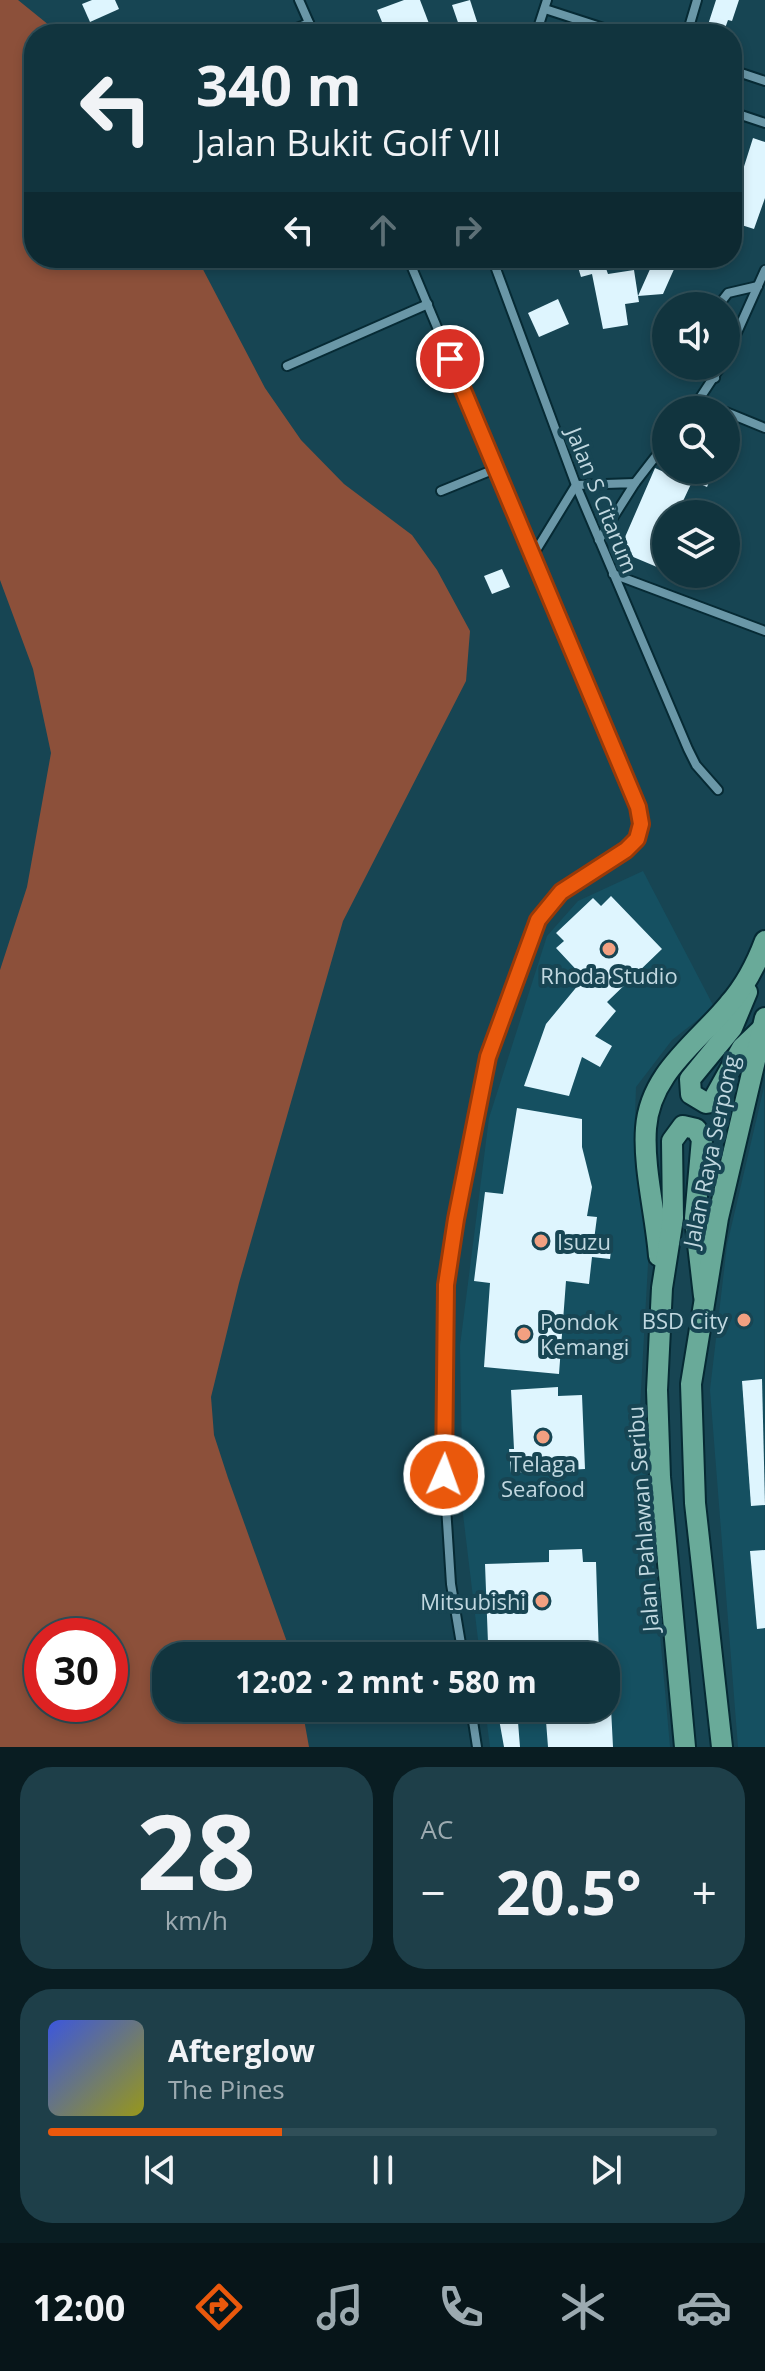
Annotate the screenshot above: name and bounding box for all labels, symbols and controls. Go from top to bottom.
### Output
text: 340 m [196,46,362,122]
icon: left [64,56,168,160]
text: Jalan Bukit Golf VII [196,118,502,167]
icon: left [277,208,321,252]
icon: ahead [361,208,405,252]
icon: right [445,208,489,252]
map controls [652,292,740,588]
button: sound [652,292,740,380]
pin [416,325,484,393]
icon: arrive [428,337,472,381]
button: search [652,396,740,484]
street label: Jalan S Citarum [559,421,646,578]
button: layers [652,500,740,588]
marker: Rhoda Studio [600,940,618,958]
place label: Rhoda Studio [540,960,678,990]
street label: Jalan Raya Serpong [675,1052,745,1252]
place label: Isuzu [557,1226,611,1256]
marker: Isuzu [532,1232,550,1250]
place label: BSD City [642,1305,729,1335]
place label: Pondok Kemangi [540,1306,629,1361]
marker: BSD City [735,1311,753,1329]
marker: Pondok Kemangi [515,1325,533,1343]
street label: Jalan Pahlawan Seribu [619,1405,665,1635]
marker: Telaga Seafood [534,1428,552,1446]
position arrow [402,1433,486,1517]
place label: Telaga Seafood [501,1448,585,1503]
place label: Mitsubishi [420,1586,526,1616]
marker: Mitsubishi [533,1592,551,1610]
speed limit sign: 30 [24,1618,128,1722]
text: 12:02 · 2 mnt · 580 m [235,1661,537,1702]
text: 28 [137,1779,256,1920]
text: AC [421,1811,453,1847]
text: 20.5° [496,1851,642,1933]
text: − [421,1862,446,1922]
text: + [692,1862,717,1922]
text: km/h [165,1902,228,1938]
text: Afterglow [168,2030,315,2071]
text: The Pines [168,2071,285,2107]
icon: previous [138,2148,182,2192]
icon: pause [361,2148,405,2192]
icon: next [584,2148,628,2192]
icon: directions [191,2279,247,2335]
icon: music [312,2279,368,2335]
icon: phone [433,2279,489,2335]
icon: climate [555,2279,611,2335]
icon: car [676,2279,732,2335]
text: 12:00 [33,2283,125,2332]

